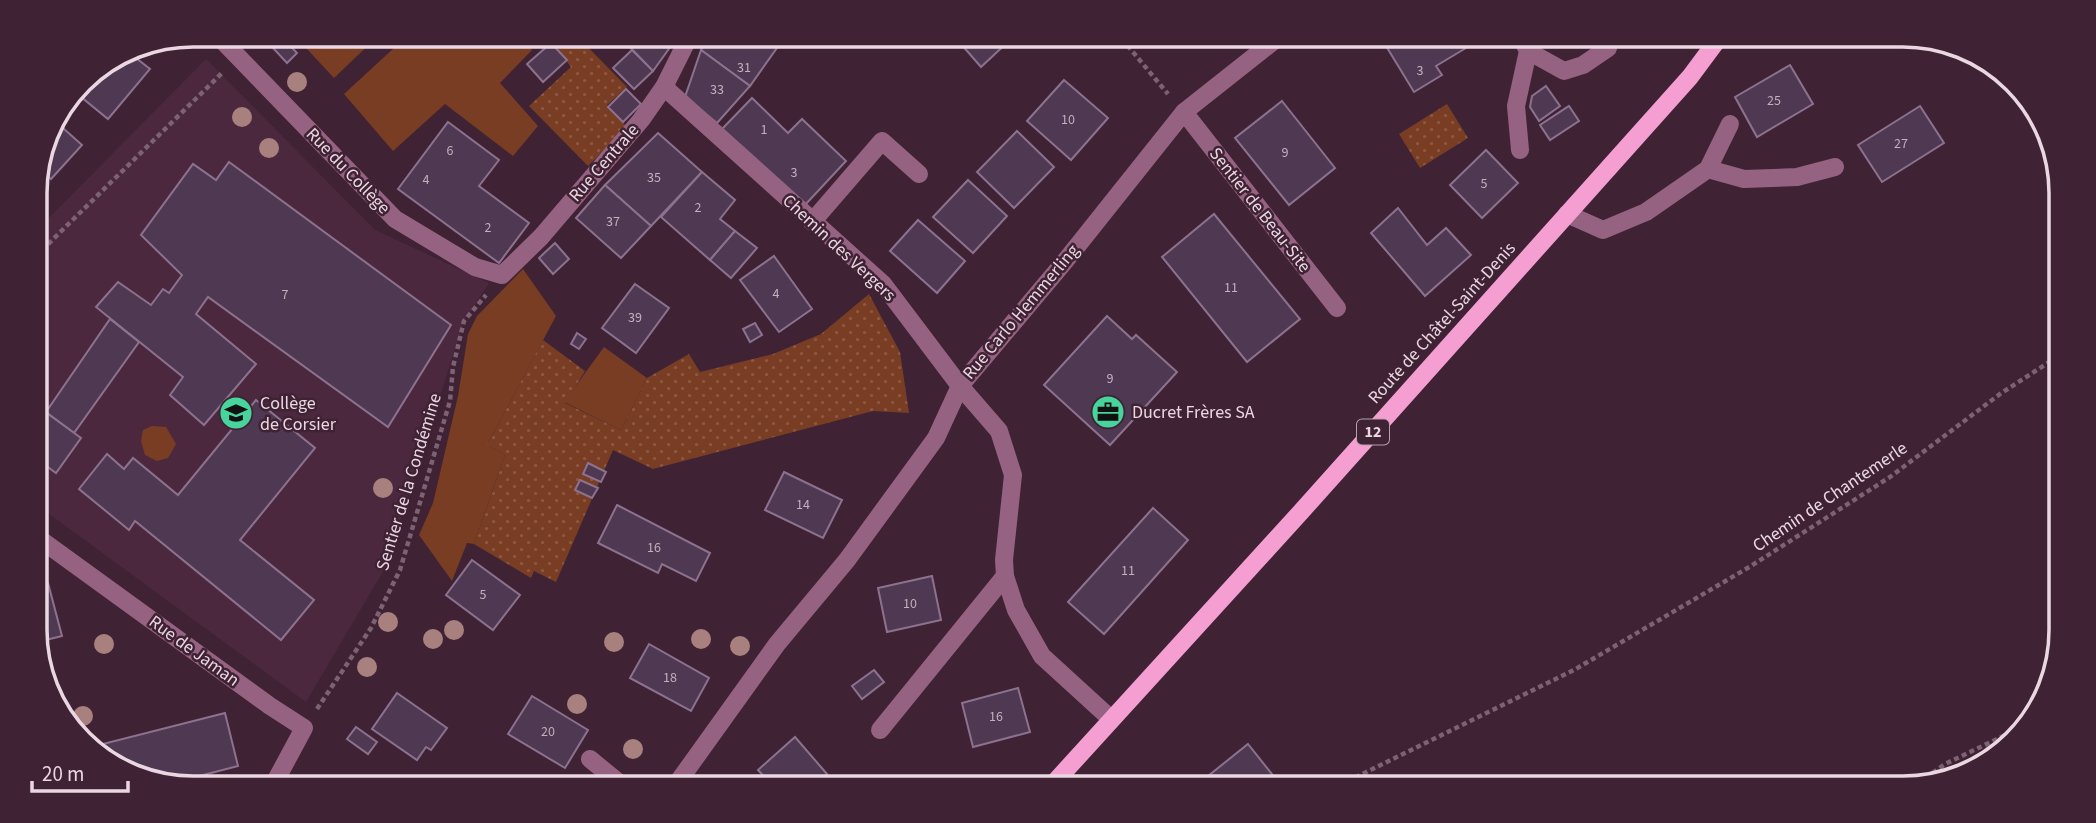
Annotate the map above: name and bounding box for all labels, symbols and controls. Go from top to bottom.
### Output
house number: 31 [737,58,751,78]
house number: 3 [1417,61,1424,81]
house number: 33 [710,80,724,100]
house number: 25 [1767,91,1781,111]
house number: 10 [1061,110,1075,130]
street label: Rue Centrale [563,118,645,207]
house number: 1 [761,120,768,140]
street label: Rue du Collège [300,122,396,220]
house number: 27 [1894,134,1908,154]
house number: 6 [447,141,454,161]
street label: Sentier de Beau-Site [1203,142,1317,278]
house number: 9 [1282,143,1289,163]
house number: 3 [791,163,798,183]
house number: 35 [647,168,661,188]
house number: 4 [423,170,430,190]
house number: 5 [1481,174,1488,194]
street label: Chemin des Vergers [777,189,901,307]
house number: 2 [695,198,702,218]
house number: 37 [606,212,620,232]
house number: 2 [485,218,492,238]
street label: Route de Châtel-Saint-Denis [1362,237,1522,409]
street label: Rue Carlo Hemmerling [957,239,1085,385]
house number: 11 [1224,278,1238,298]
house number: 4 [773,284,780,304]
house number: 7 [282,285,289,305]
house number: 39 [628,308,642,328]
house number: 9 [1107,369,1114,389]
street label: Sentier de la Condémine [370,390,448,574]
place label: Collège de Corsier [260,391,337,437]
office icon: Ducret Frères SA [1089,393,1127,431]
school or university icon: Collège de Corsier [217,394,255,432]
place label: Ducret Frères SA [1132,400,1255,425]
road number: 12 [1357,420,1389,444]
street label: Chemin de Chantemerle [1748,436,1912,558]
house number: 14 [796,495,810,515]
house number: 16 [647,538,661,558]
house number: 11 [1121,561,1135,581]
house number: 5 [480,585,487,605]
house number: 10 [903,594,917,614]
street label: Rue de Jaman [144,610,244,692]
house number: 18 [663,668,677,688]
house number: 16 [989,707,1003,727]
house number: 20 [541,722,555,742]
scale bar [32,750,128,794]
text: 20 m [42,759,84,789]

